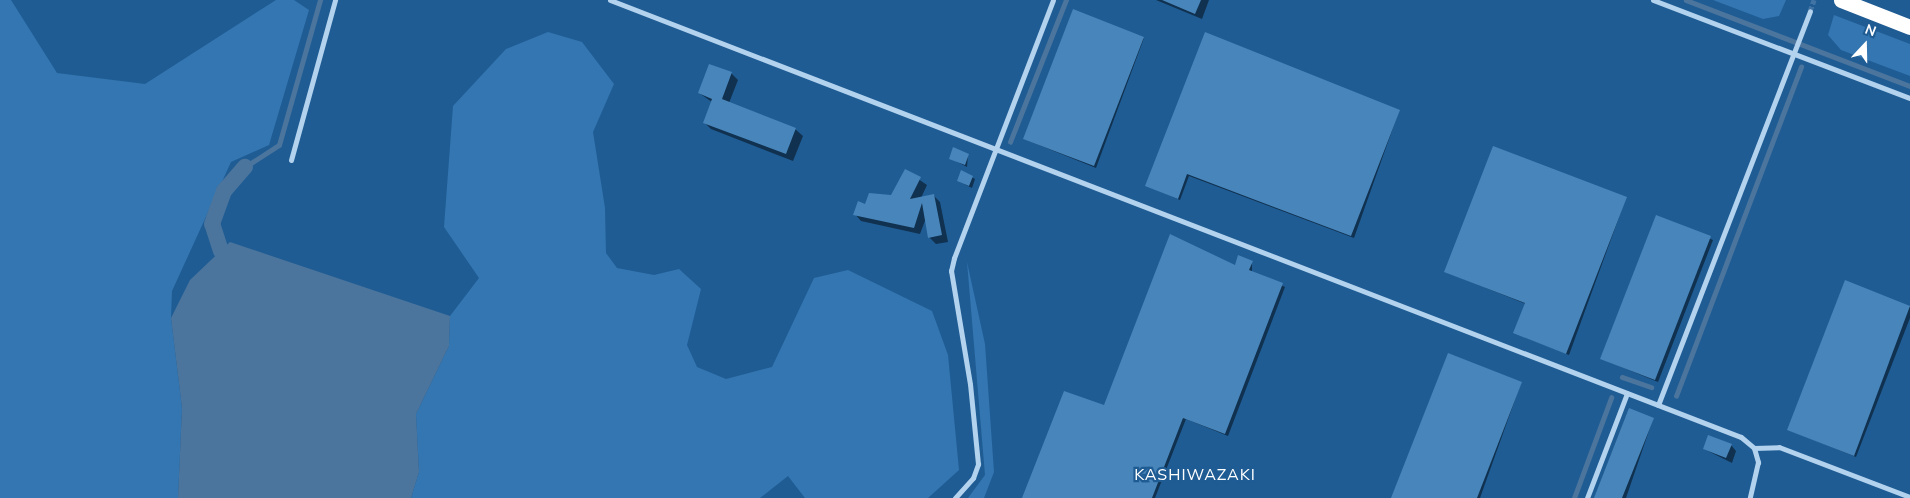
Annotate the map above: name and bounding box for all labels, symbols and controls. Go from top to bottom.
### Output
north arrow [1840,20,1890,70]
text: N [1862,20,1879,41]
district label: KASHIWAZAKI [1133,465,1257,485]

